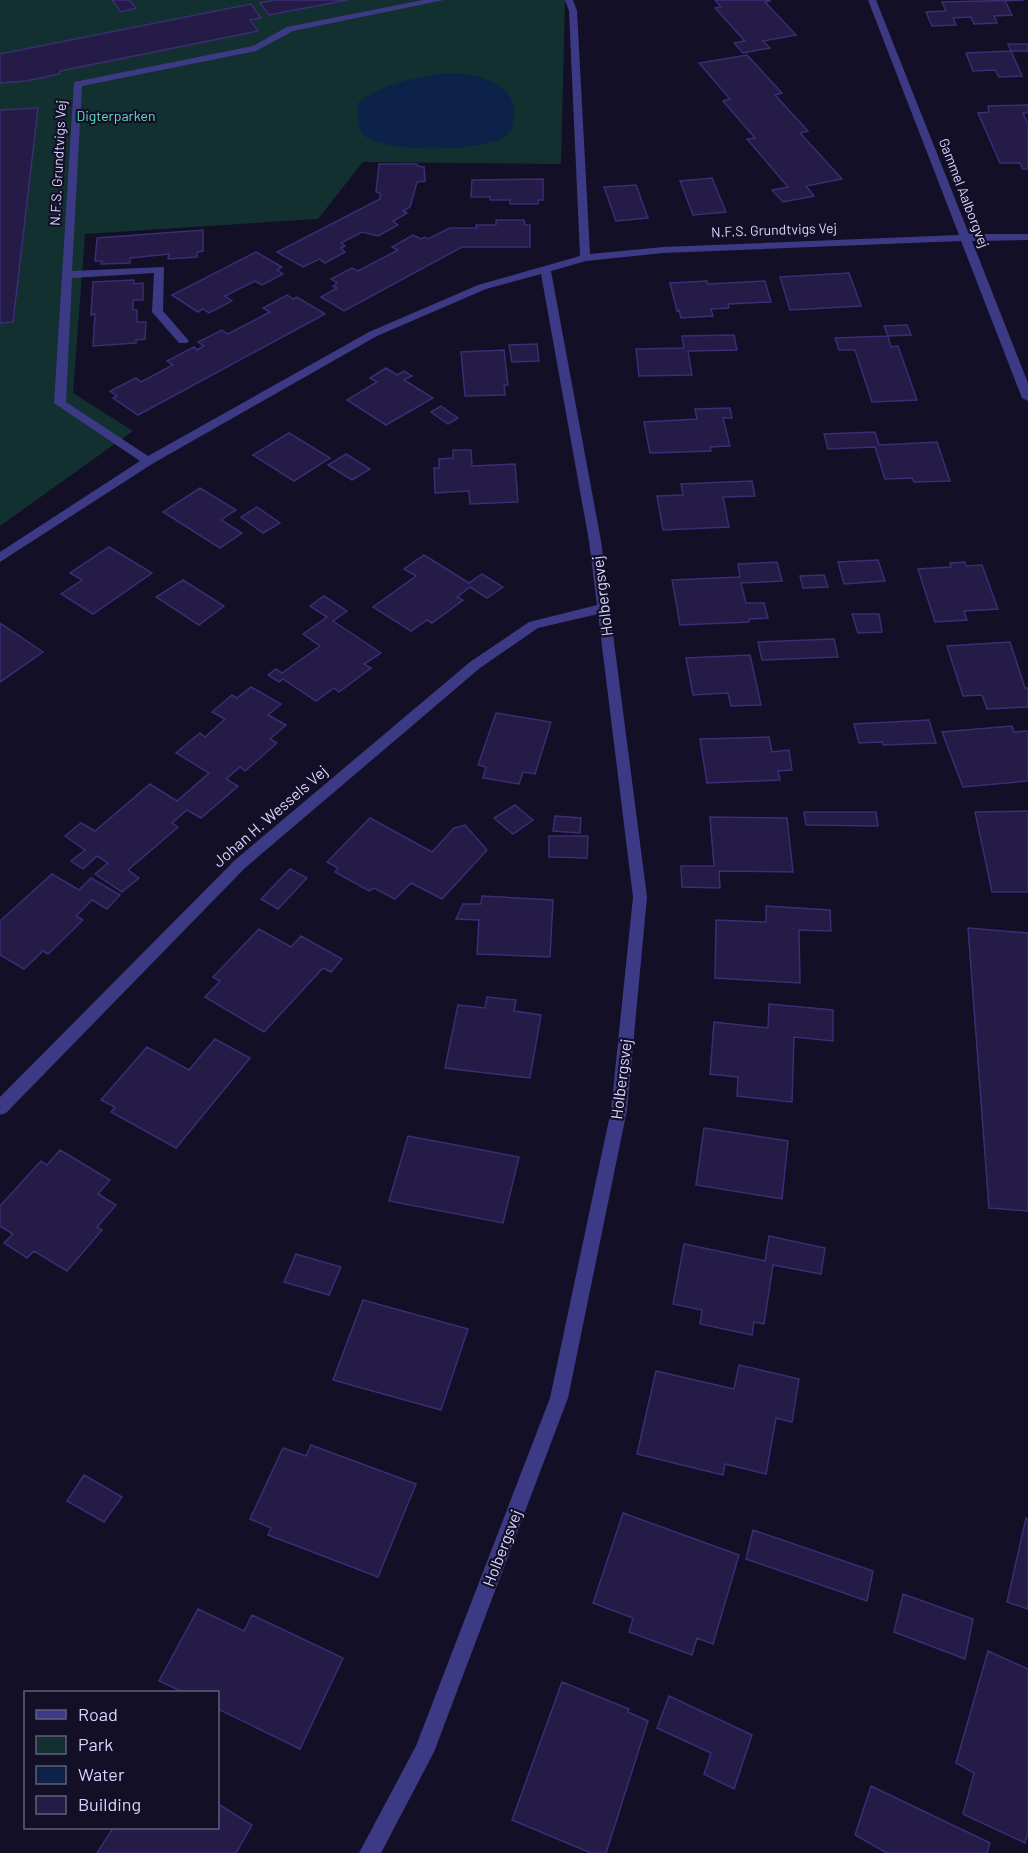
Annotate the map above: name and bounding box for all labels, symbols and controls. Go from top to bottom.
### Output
street label: N.F.S. Grundtvigs Vej [46,100,69,226]
park label: Digterparken [77,107,155,124]
street label: Gammel Aalborgvej [936,136,993,250]
street label: N.F.S. Grundtvigs Vej [711,219,837,240]
street label: Holbergsvej [587,555,616,637]
street label: Johan H. Wessels Vej [208,761,331,871]
street label: Holbergsvej [606,1038,635,1120]
street label: Holbergsvej [478,1507,525,1589]
legend [24,1691,219,1829]
text: Road [78,1703,118,1725]
text: Park [78,1733,113,1755]
text: Water [78,1763,125,1785]
text: Building [78,1793,141,1815]

